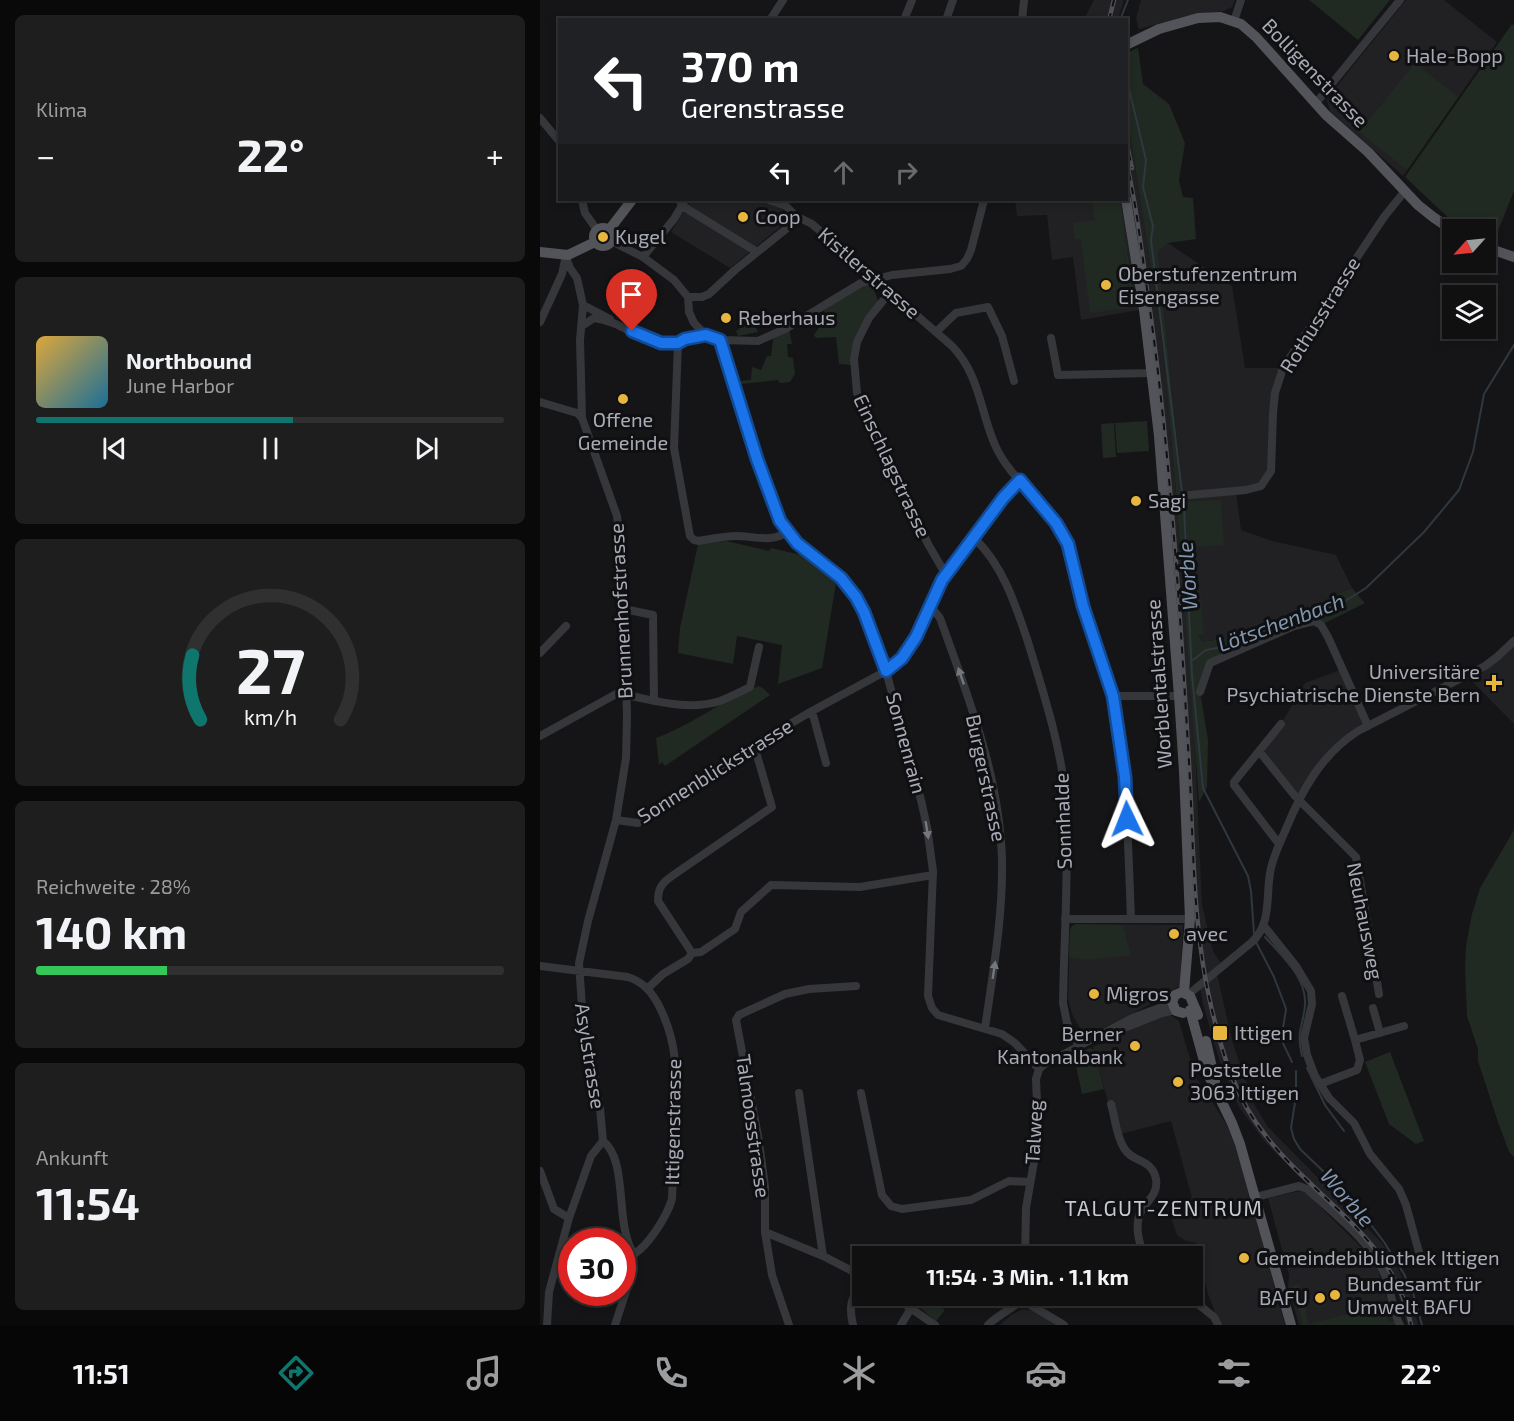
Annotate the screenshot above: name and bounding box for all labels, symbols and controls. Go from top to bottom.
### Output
street label: Bolligenstrasse [1258,13,1374,132]
text: 370 m [681,40,800,90]
icon: left [582,42,660,120]
place label: Hale-Bopp [1406,43,1503,67]
marker: Hale-Bopp [1387,49,1401,63]
text: Gerenstrasse [681,91,845,123]
text: Klima [36,97,87,121]
text: 22° [237,127,304,181]
text: − [36,135,55,175]
text: + [486,135,504,175]
icon: left [764,156,797,189]
icon: ahead [827,156,860,189]
icon: right [890,156,923,189]
place label: Coop [755,204,801,228]
marker: Coop [736,210,750,224]
north arrow [1442,219,1496,273]
map controls [1442,219,1496,339]
street label: Kistlerstrasse [814,221,925,323]
place label: Kugel [615,224,666,248]
marker: Kugel [596,230,610,244]
street label: Rothusstrasse [1274,252,1364,377]
place label: Oberstufenzentrum Eisengasse [1118,261,1298,308]
pin [606,269,657,331]
icon: arrive [615,278,648,311]
marker: Oberstufenzentrum Eisengasse [1099,278,1113,292]
button: layers [1442,285,1496,339]
place label: Reberhaus [738,305,835,329]
marker: Reberhaus [719,311,733,325]
text: Northbound [126,347,252,373]
text: June Harbor [126,373,234,397]
street label: Einschlagstrasse [849,390,937,541]
marker: Offene Gemeinde [616,392,630,406]
place label: Offene Gemeinde [578,407,668,454]
icon: previous [98,432,131,465]
icon: pause [254,432,287,465]
icon: next [410,432,443,465]
place label: Sagi [1148,488,1186,512]
marker: Sagi [1129,494,1143,508]
street label: Brunnenhofstrasse [603,523,637,699]
water label: Worble [1172,541,1201,611]
water label: Lötschenbach [1214,587,1347,656]
street label: Worblentalstrasse [1140,598,1176,770]
text: 27 [235,632,305,707]
place label: Universitäre Psychiatrische Dienste Bern [1227,659,1480,706]
one-way arrow [955,667,965,685]
marker: Universitäre Psychiatrische Dienste Bern [1485,674,1503,692]
street label: Sonnenrain [882,690,932,796]
text: km/h [243,704,297,729]
street label: Burgerstrasse [962,712,1012,844]
street label: Sonnenblickstrasse [633,713,796,828]
street label: Sonnhalde [1048,772,1076,870]
position arrow [1095,787,1159,851]
one-way arrow [923,820,932,839]
street label: Neuhausweg [1343,860,1389,981]
text: Reichweite · 28% [36,874,191,898]
text: 140 km [36,904,187,958]
place label: avec [1186,921,1228,945]
marker: avec [1167,927,1181,941]
one-way arrow [989,961,998,980]
place label: Migros [1106,981,1169,1005]
marker: Migros [1087,987,1101,1001]
street label: Asylstrasse [571,1001,611,1111]
place label: Ittigen [1234,1020,1293,1044]
place label: Berner Kantonalbank [997,1021,1123,1068]
marker: Ittigen [1211,1024,1229,1042]
marker: Berner Kantonalbank [1128,1039,1142,1053]
street label: Talmoosstrasse [732,1052,776,1199]
place label: Poststelle 3063 Ittigen [1190,1057,1299,1104]
street label: Ittigenstrasse [659,1058,685,1186]
marker: Poststelle 3063 Ittigen [1171,1075,1185,1089]
street label: Talweg [1019,1099,1047,1165]
text: Ankunft [36,1145,108,1169]
water label: Worble [1316,1163,1380,1231]
text: 11:54 [36,1175,140,1229]
district label: TALGUT-ZENTRUM [1064,1195,1264,1220]
speed limit sign: 30 [558,1228,636,1306]
place label: Gemeindebibliothek Ittigen [1256,1245,1500,1269]
marker: Gemeindebibliothek Ittigen [1237,1251,1251,1265]
text: 11:54 · 3 Min. · 1.1 km [926,1263,1129,1289]
place label: Bundesamt für Umwelt BAFU [1347,1271,1482,1318]
place label: BAFU [1259,1285,1308,1309]
marker: Bundesamt für Umwelt BAFU [1328,1288,1342,1302]
marker: BAFU [1313,1291,1327,1305]
icon: directions [275,1352,317,1394]
icon: music [463,1352,505,1394]
icon: phone [650,1352,692,1394]
icon: climate [838,1352,880,1394]
icon: car [1025,1352,1067,1394]
icon: filters [1213,1352,1255,1394]
text: 11:51 [73,1357,130,1389]
text: 22° [1400,1357,1441,1389]

